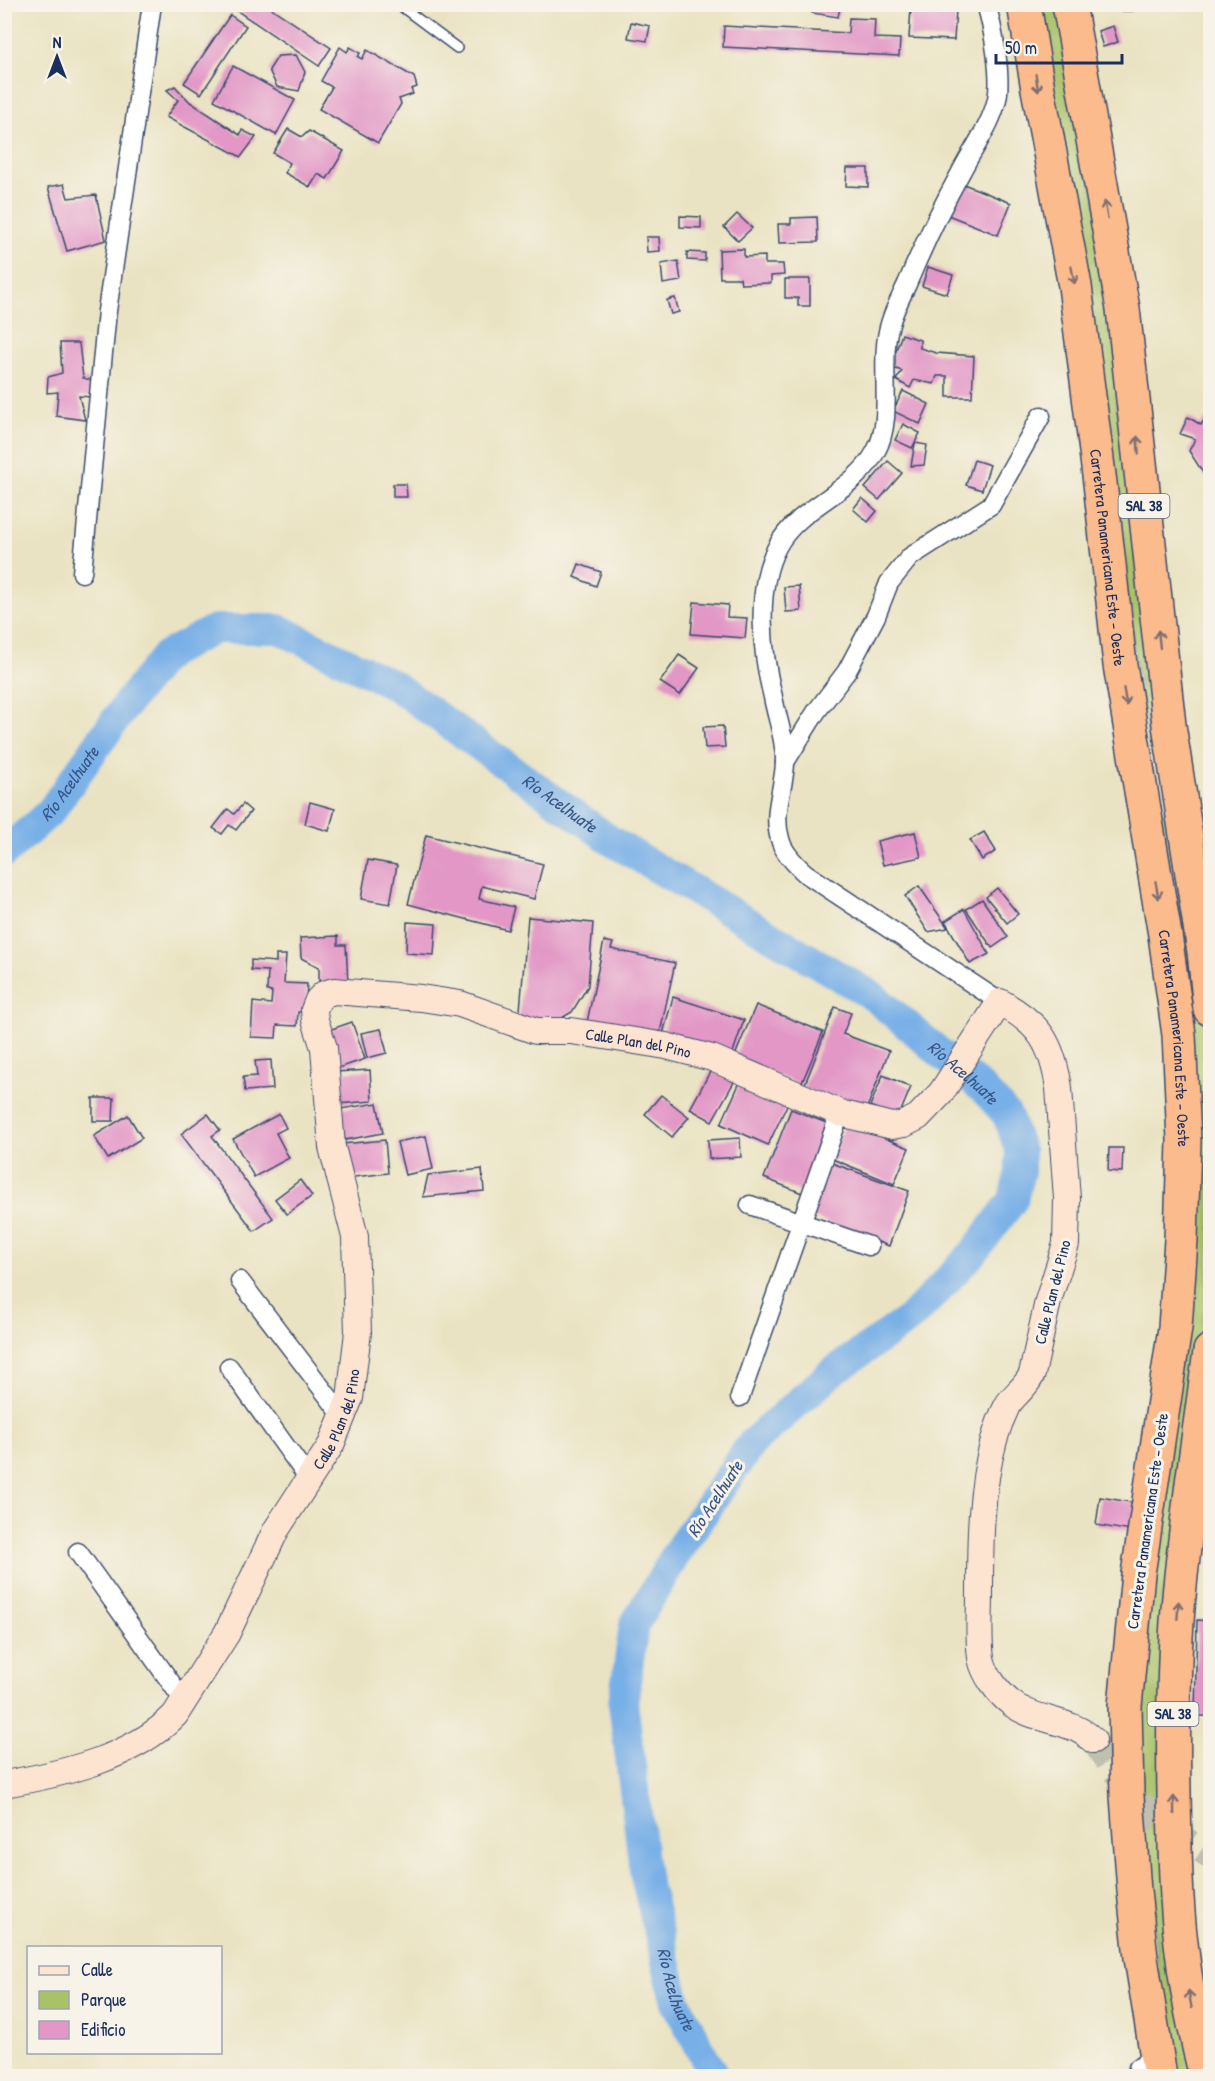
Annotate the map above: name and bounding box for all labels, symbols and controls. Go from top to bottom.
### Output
north arrow [27,27,87,87]
scale bar [996,27,1122,65]
text: N [53,31,62,53]
text: 50 m [1005,35,1037,60]
one-way arrow [1032,73,1043,92]
one-way arrow [1100,201,1111,221]
one-way arrow [1068,264,1079,284]
one-way arrow [1132,435,1143,455]
street label: Carretera Panamericana Este - Oeste [1085,448,1131,668]
road number: SAL 38 [1118,494,1170,518]
one-way arrow [1153,629,1164,649]
one-way arrow [1120,687,1131,707]
water label: Río Acelhuate [35,740,105,827]
water label: Río Acelhuate [517,768,603,839]
one-way arrow [1152,879,1163,899]
street label: Carretera Panamericana Este - Oeste [1153,928,1195,1148]
street label: Calle Plan del Pino [584,1022,694,1063]
water label: Río Acelhuate [922,1034,1005,1110]
street label: Calle Plan del Pino [1028,1237,1076,1346]
street label: Calle Plan del Pino [307,1367,364,1474]
street label: Carretera Panamericana Este - Oeste [1121,1411,1173,1631]
water label: Río Acelhuate [681,1455,749,1542]
one-way arrow [1173,1600,1184,1620]
road number: SAL 38 [1148,1702,1198,1726]
one-way arrow [1169,1795,1180,1815]
water label: Río Acelhuate [651,1945,702,2036]
legend [27,1946,222,2054]
text: Calle [81,1957,113,1982]
text: Parque [81,1987,126,2012]
one-way arrow [1184,1989,1195,2009]
text: Edificio [81,2017,125,2042]

